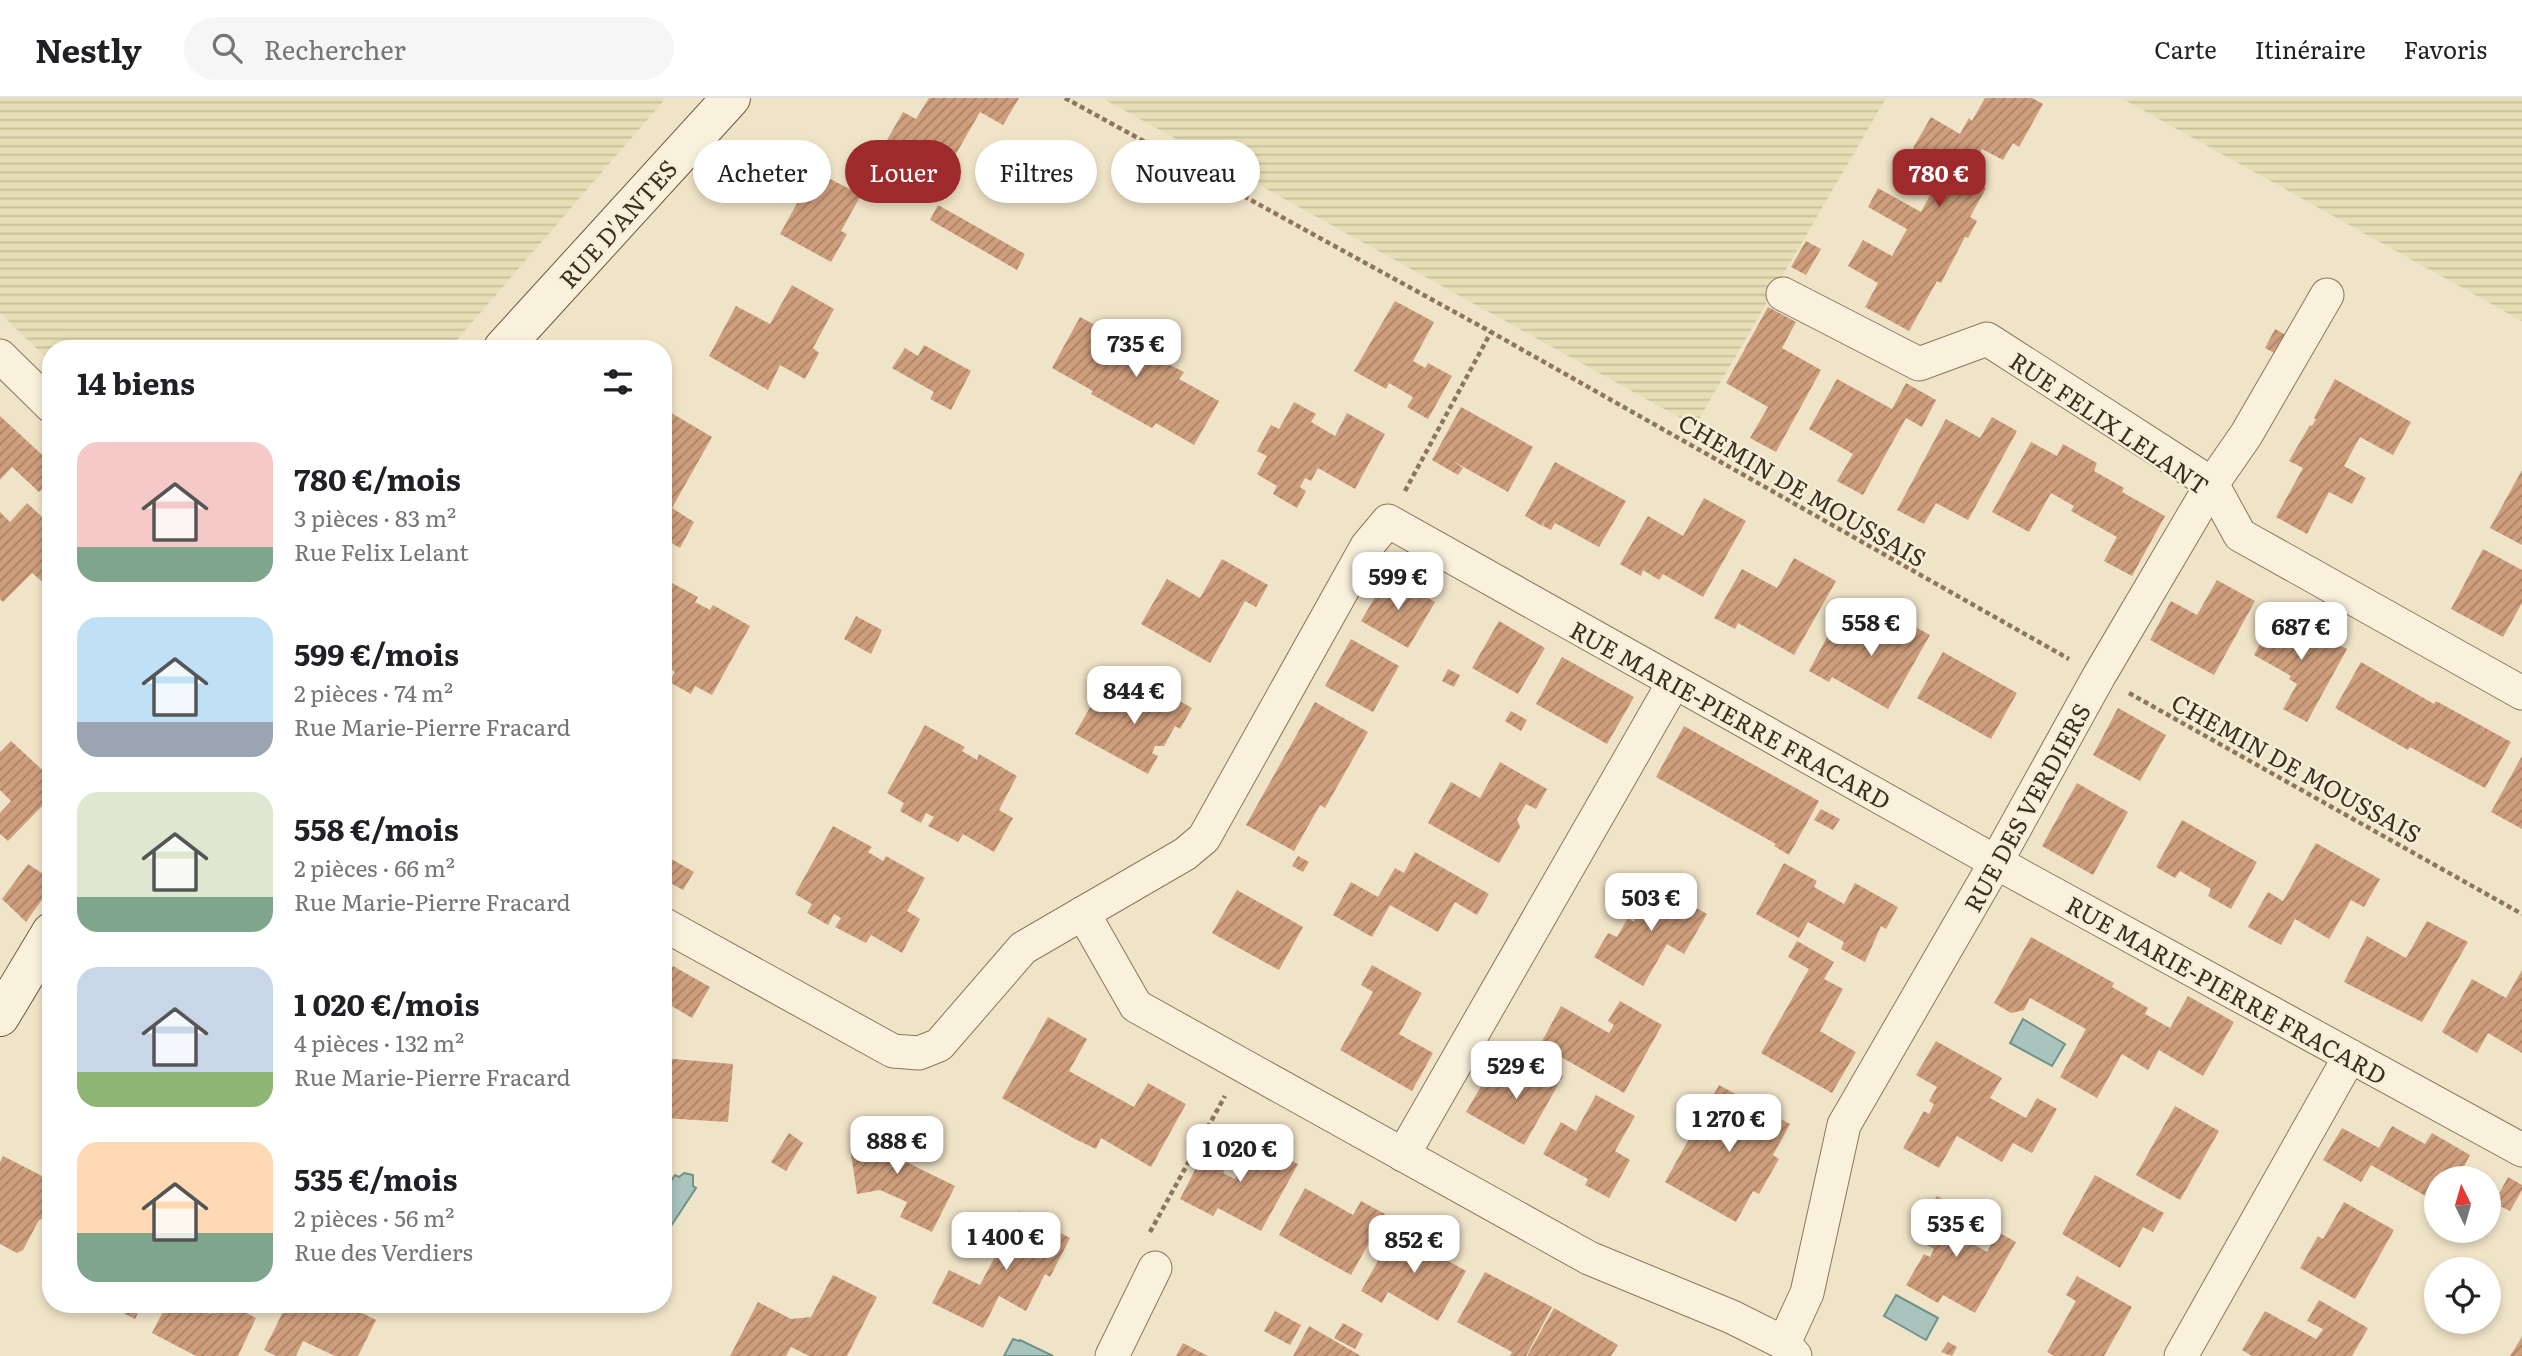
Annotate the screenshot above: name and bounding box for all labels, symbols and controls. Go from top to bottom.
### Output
search box [184,17,674,80]
text: Nestly [35,24,142,73]
icon: search [208,29,246,67]
text: Rechercher [264,29,406,68]
text: Carte [2154,31,2217,66]
text: Itinéraire [2255,31,2366,66]
text: Favoris [2404,31,2487,66]
chip: Acheter [693,140,831,203]
chip: Louer [845,140,961,203]
chip: Filtres [975,140,1097,203]
chip: Nouveau [1111,140,1260,203]
pin: 780 € [1890,150,1988,209]
street label: RUE D'ANTES [550,151,684,295]
text: 780 € [1909,155,1969,189]
pin: 735 € [1087,320,1185,379]
text: 735 € [1107,325,1165,359]
street label: RUE FELIX LELANT [2003,342,2217,502]
text: 14 biens [77,360,195,404]
icon: filters [599,363,637,401]
street label: CHEMIN DE MOUSSAIS [1673,404,1933,574]
text: 780 €/mois [294,456,461,500]
icon: home [133,470,217,554]
text: 3 pièces · 83 m² [294,500,456,534]
text: Rue Felix Lelant [294,534,469,568]
pin: 599 € [1349,552,1447,612]
text: 599 € [1368,558,1428,592]
pin: 558 € [1822,598,1920,658]
pin: 687 € [2252,602,2350,662]
text: 558 € [1841,604,1901,638]
text: 687 € [2271,608,2331,642]
street label: RUE MARIE-PIERRE FRACARD [1564,611,1898,817]
text: 599 €/mois [294,631,459,675]
icon: home [133,645,217,729]
pin: 844 € [1085,666,1183,726]
text: 844 € [1103,672,1165,706]
text: 2 pièces · 74 m² [294,675,453,709]
street label: CHEMIN DE MOUSSAIS [2166,684,2428,850]
street label: RUE DES VERDIERS [1954,696,2098,918]
text: Rue Marie-Pierre Fracard [294,709,571,743]
text: 558 €/mois [294,806,459,850]
icon: home [133,820,217,904]
text: 2 pièces · 66 m² [294,850,455,884]
pin: 503 € [1602,874,1700,933]
text: 503 € [1621,879,1681,913]
text: Rue Marie-Pierre Fracard [294,884,571,918]
street label: RUE MARIE-PIERRE FRACARD [2060,886,2394,1092]
text: 1 020 €/mois [294,981,480,1025]
icon: home [133,995,217,1079]
text: 4 pièces · 132 m² [294,1025,464,1059]
pin: 529 € [1467,1042,1565,1101]
text: 529 € [1487,1047,1545,1081]
text: Rue Marie-Pierre Fracard [294,1059,571,1093]
pin: 1 270 € [1664,1094,1794,1154]
text: 1 270 € [1692,1100,1766,1134]
pin: 888 € [848,1116,946,1176]
text: 888 € [866,1122,928,1156]
pin: 1 020 € [1175,1124,1305,1184]
text: 1 020 € [1202,1130,1278,1164]
text: 535 €/mois [294,1156,457,1200]
north arrow [2424,1166,2501,1242]
map controls [2424,1166,2501,1334]
icon: home [133,1170,217,1254]
text: 2 pièces · 56 m² [294,1200,454,1234]
pin: 535 € [1907,1200,2005,1259]
text: 535 € [1927,1205,1985,1239]
pin: 1 400 € [941,1212,1071,1272]
pin: 852 € [1365,1216,1463,1275]
text: 1 400 € [968,1218,1044,1252]
text: 852 € [1385,1221,1443,1255]
text: Rue des Verdiers [294,1234,473,1268]
button: locate [2424,1257,2501,1334]

